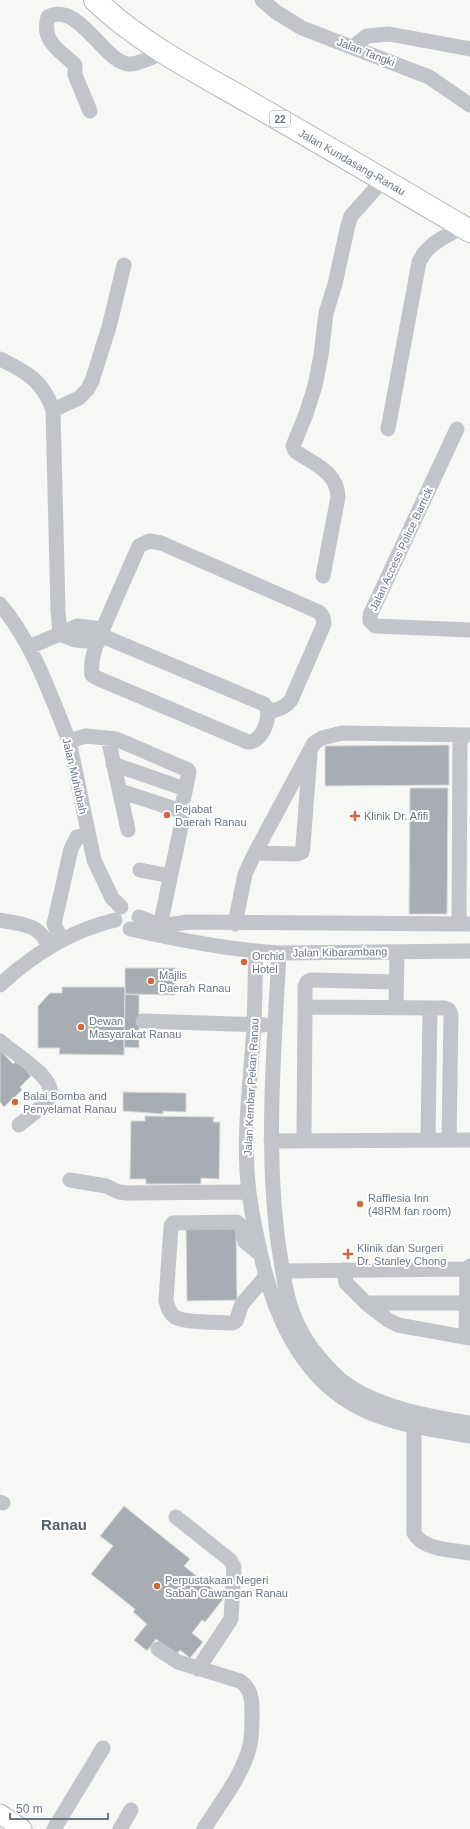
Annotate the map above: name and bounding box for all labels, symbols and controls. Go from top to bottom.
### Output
street label: Jalan Tangki [335,35,397,69]
road number: 22 [270,111,290,127]
street label: Jalan Kundasang-Ranau [297,127,407,197]
street label: Jalan Access Police Barrick [367,485,435,612]
street label: Jalan Muhibbah [60,737,90,815]
place label: Pejabat Daerah Ranau [175,803,247,828]
marker: Pejabat Daerah Ranau [162,810,172,820]
marker: Klinik Dr. Afifi [349,810,361,822]
place label: Klinik Dr. Afifi [364,810,428,822]
street label: Jalan Kibarambang [293,945,387,959]
place label: Orchid Hotel [252,950,284,975]
marker: Orchid Hotel [239,957,249,967]
place label: Majlis Daerah Ranau [159,969,231,994]
marker: Majlis Daerah Ranau [146,976,156,986]
place label: Dewan Masyarakat Ranau [89,1015,181,1040]
street label: Jalan Kembar Pekan Ranau [241,1018,261,1156]
marker: Dewan Masyarakat Ranau [76,1022,86,1032]
place label: Balai Bomba and Penyelamat Ranau [23,1090,117,1115]
marker: Balai Bomba and Penyelamat Ranau [10,1097,20,1107]
place label: Rafflesia Inn (48RM fan room) [368,1192,451,1217]
marker: Rafflesia Inn (48RM fan room) [355,1199,365,1209]
place label: Klinik dan Surgeri Dr. Stanley Chong [357,1242,446,1267]
marker: Klinik dan Surgeri Dr. Stanley Chong [342,1248,354,1260]
district label: Ranau [41,1516,87,1533]
place label: Perpustakaan Negeri Sabah Cawangan Ranau [165,1574,288,1599]
marker: Perpustakaan Negeri Sabah Cawangan Ranau [152,1581,162,1591]
scale bar [10,1795,108,1821]
text: 50 m [16,1802,43,1816]

